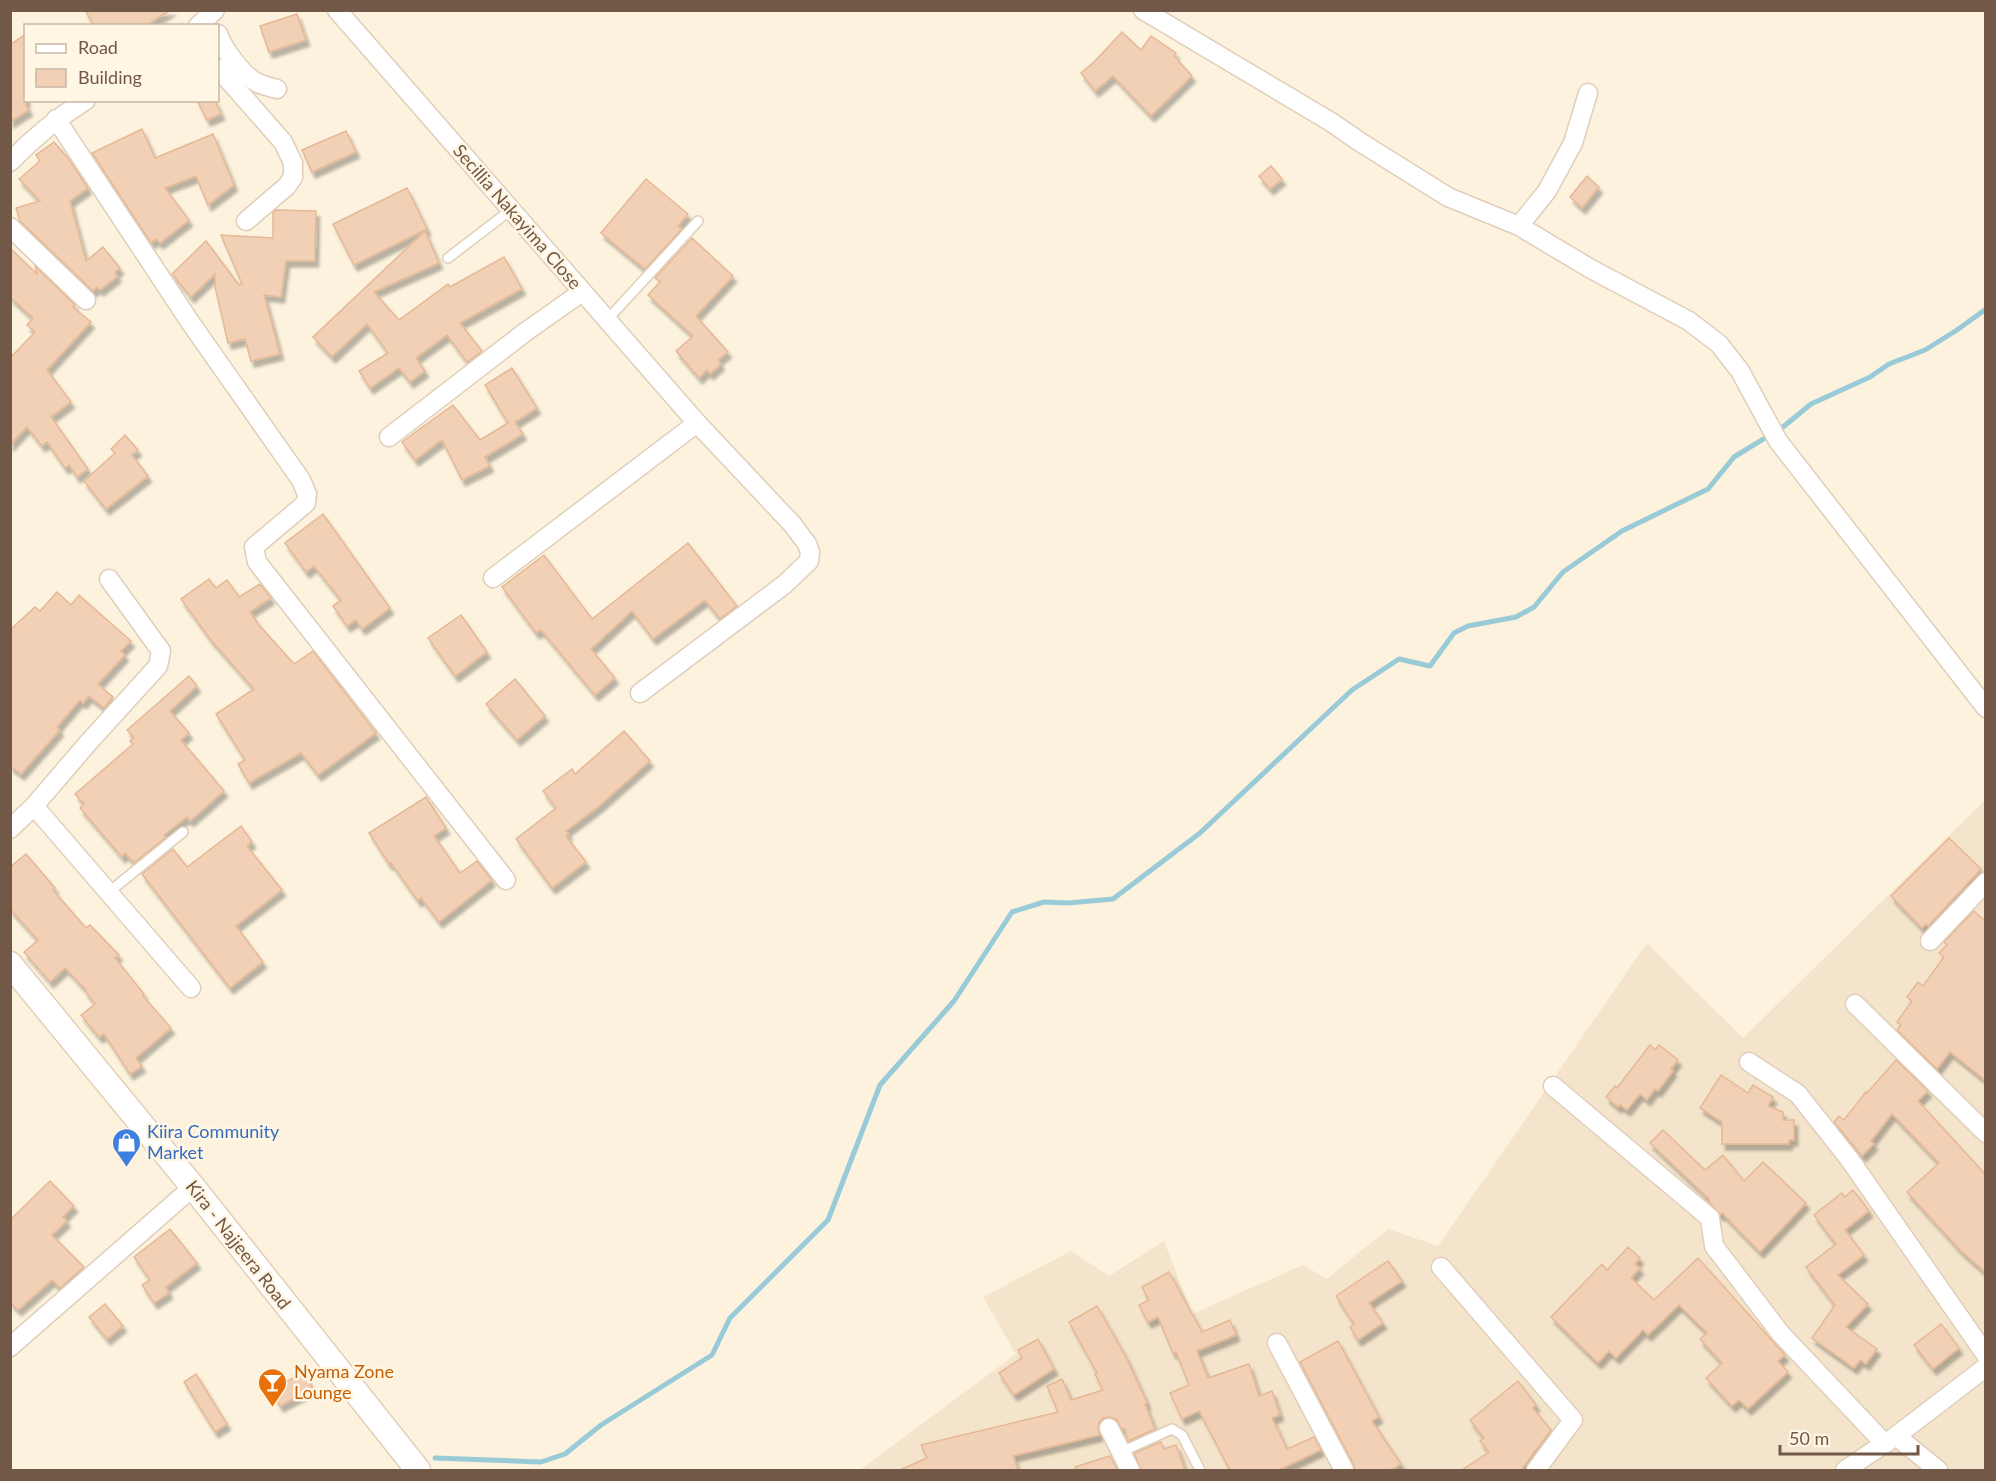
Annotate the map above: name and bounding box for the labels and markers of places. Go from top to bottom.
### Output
place label: Kiira Community Market [147,1120,280,1163]
shop icon: Kiira Community Market [110,1126,142,1168]
place label: Nyama Zone Lounge [294,1360,394,1403]
bar icon: Nyama Zone Lounge [257,1366,289,1408]

